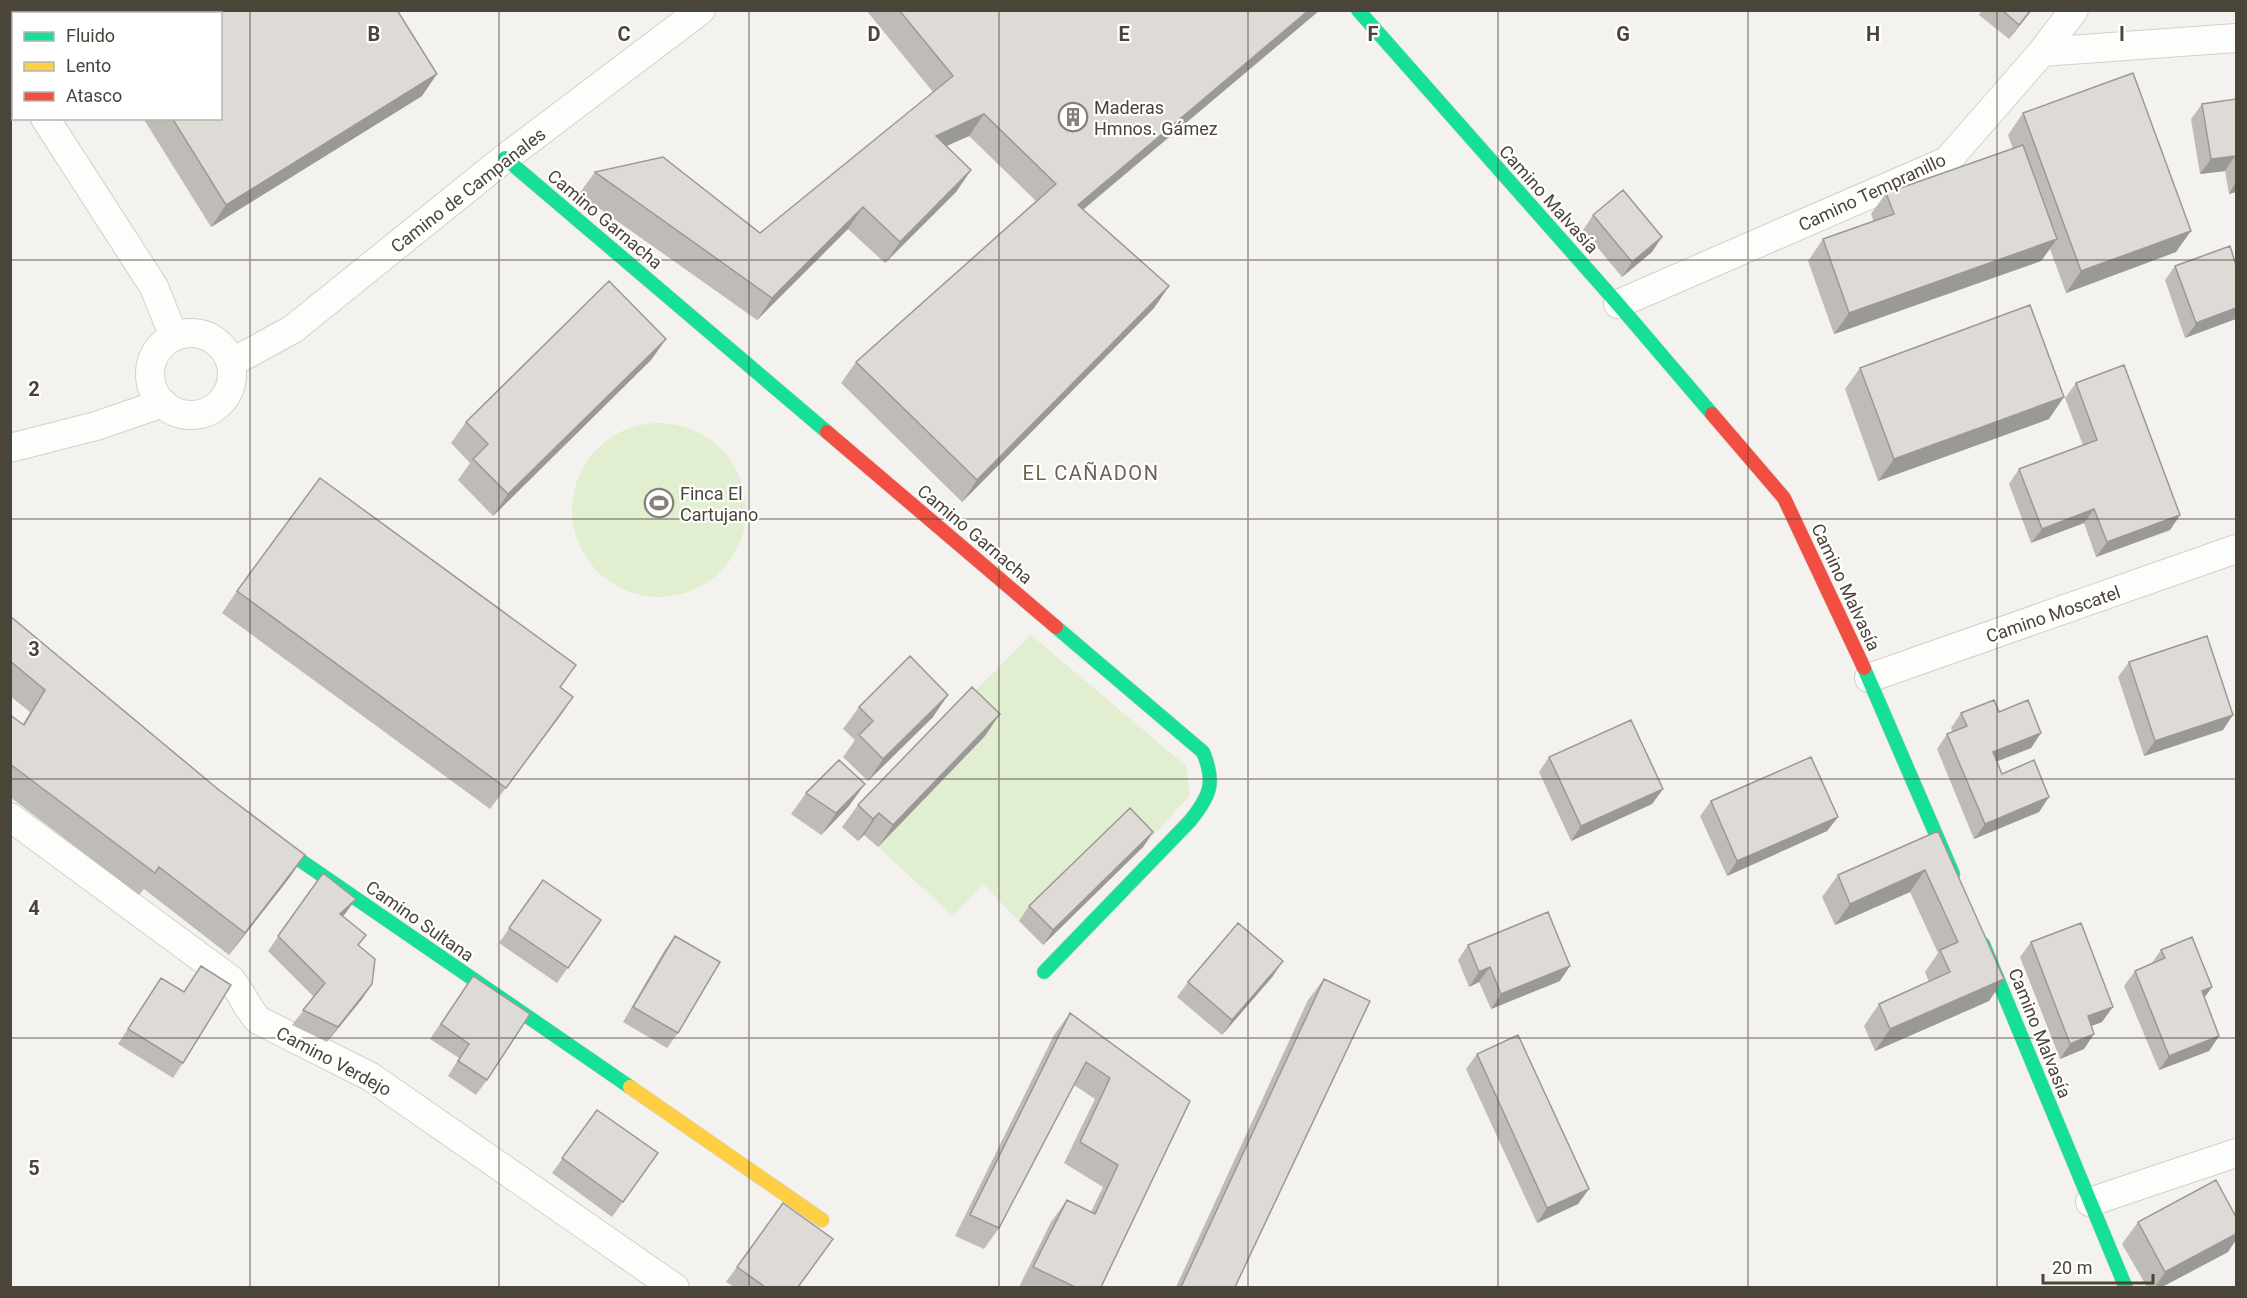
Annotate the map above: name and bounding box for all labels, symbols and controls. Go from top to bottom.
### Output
legend [12,12,222,120]
text: B [368,22,380,46]
text: C [617,22,631,46]
text: D [868,22,881,46]
text: E [1118,22,1130,46]
text: F [1368,22,1379,46]
text: G [1616,22,1630,46]
text: H [1866,22,1880,46]
text: I [2119,22,2125,46]
text: Fluido [66,25,115,46]
text: Lento [66,55,111,76]
text: Atasco [66,85,122,106]
place label: Maderas Hmnos. Gámez [1094,97,1218,139]
building icon: Maderas Hmnos. Gámez [1057,101,1089,133]
street label: Camino de Campanales [386,123,550,257]
street label: Camino Malvasía [1495,141,1603,257]
street label: Camino Tempranillo [1795,149,1949,235]
street label: Camino Garnacha [543,165,667,273]
text: 2 [28,377,40,401]
district label: EL CAÑADON [1023,461,1159,485]
street label: Camino Garnacha [913,480,1037,588]
place label: Finca El Cartujano [680,483,758,525]
sports icon: Finca El Cartujano [643,487,675,519]
street label: Camino Malvasía [1807,520,1885,654]
street label: Camino Moscatel [1983,581,2123,647]
text: 3 [28,637,40,661]
street label: Camino Sultana [362,876,478,966]
text: 4 [28,896,40,920]
street label: Camino Malvasía [2004,965,2076,1101]
street label: Camino Verdejo [273,1022,395,1100]
text: 5 [28,1156,40,1180]
scale bar [2043,1247,2152,1285]
text: 20 m [2052,1257,2092,1278]

